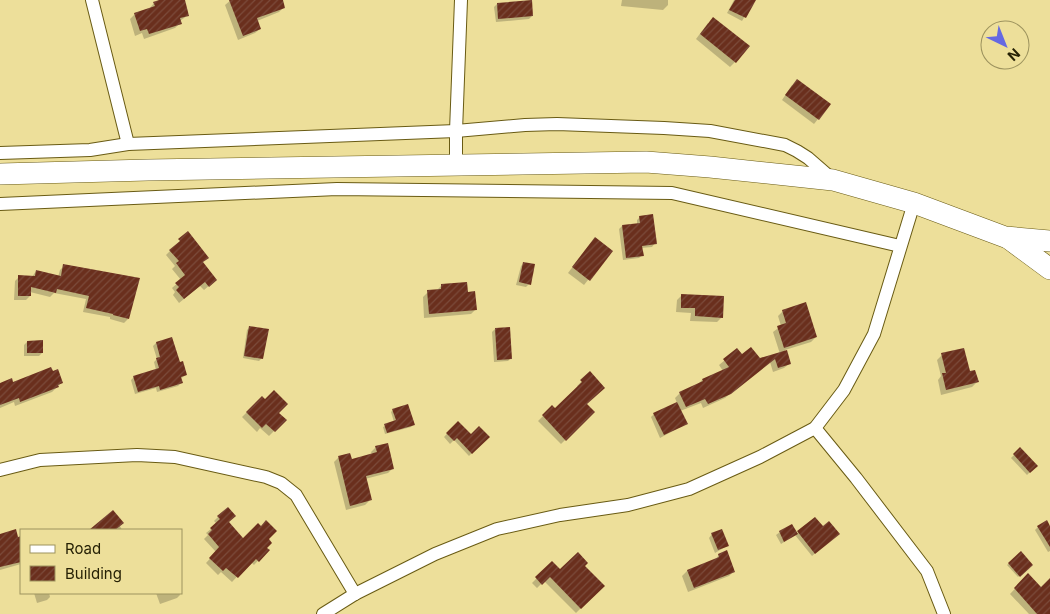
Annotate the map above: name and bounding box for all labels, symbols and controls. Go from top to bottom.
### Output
north arrow [980,20,1030,70]
text: N [1005,45,1024,65]
legend [20,529,182,594]
text: Road [65,539,101,558]
text: Building [65,564,122,583]

